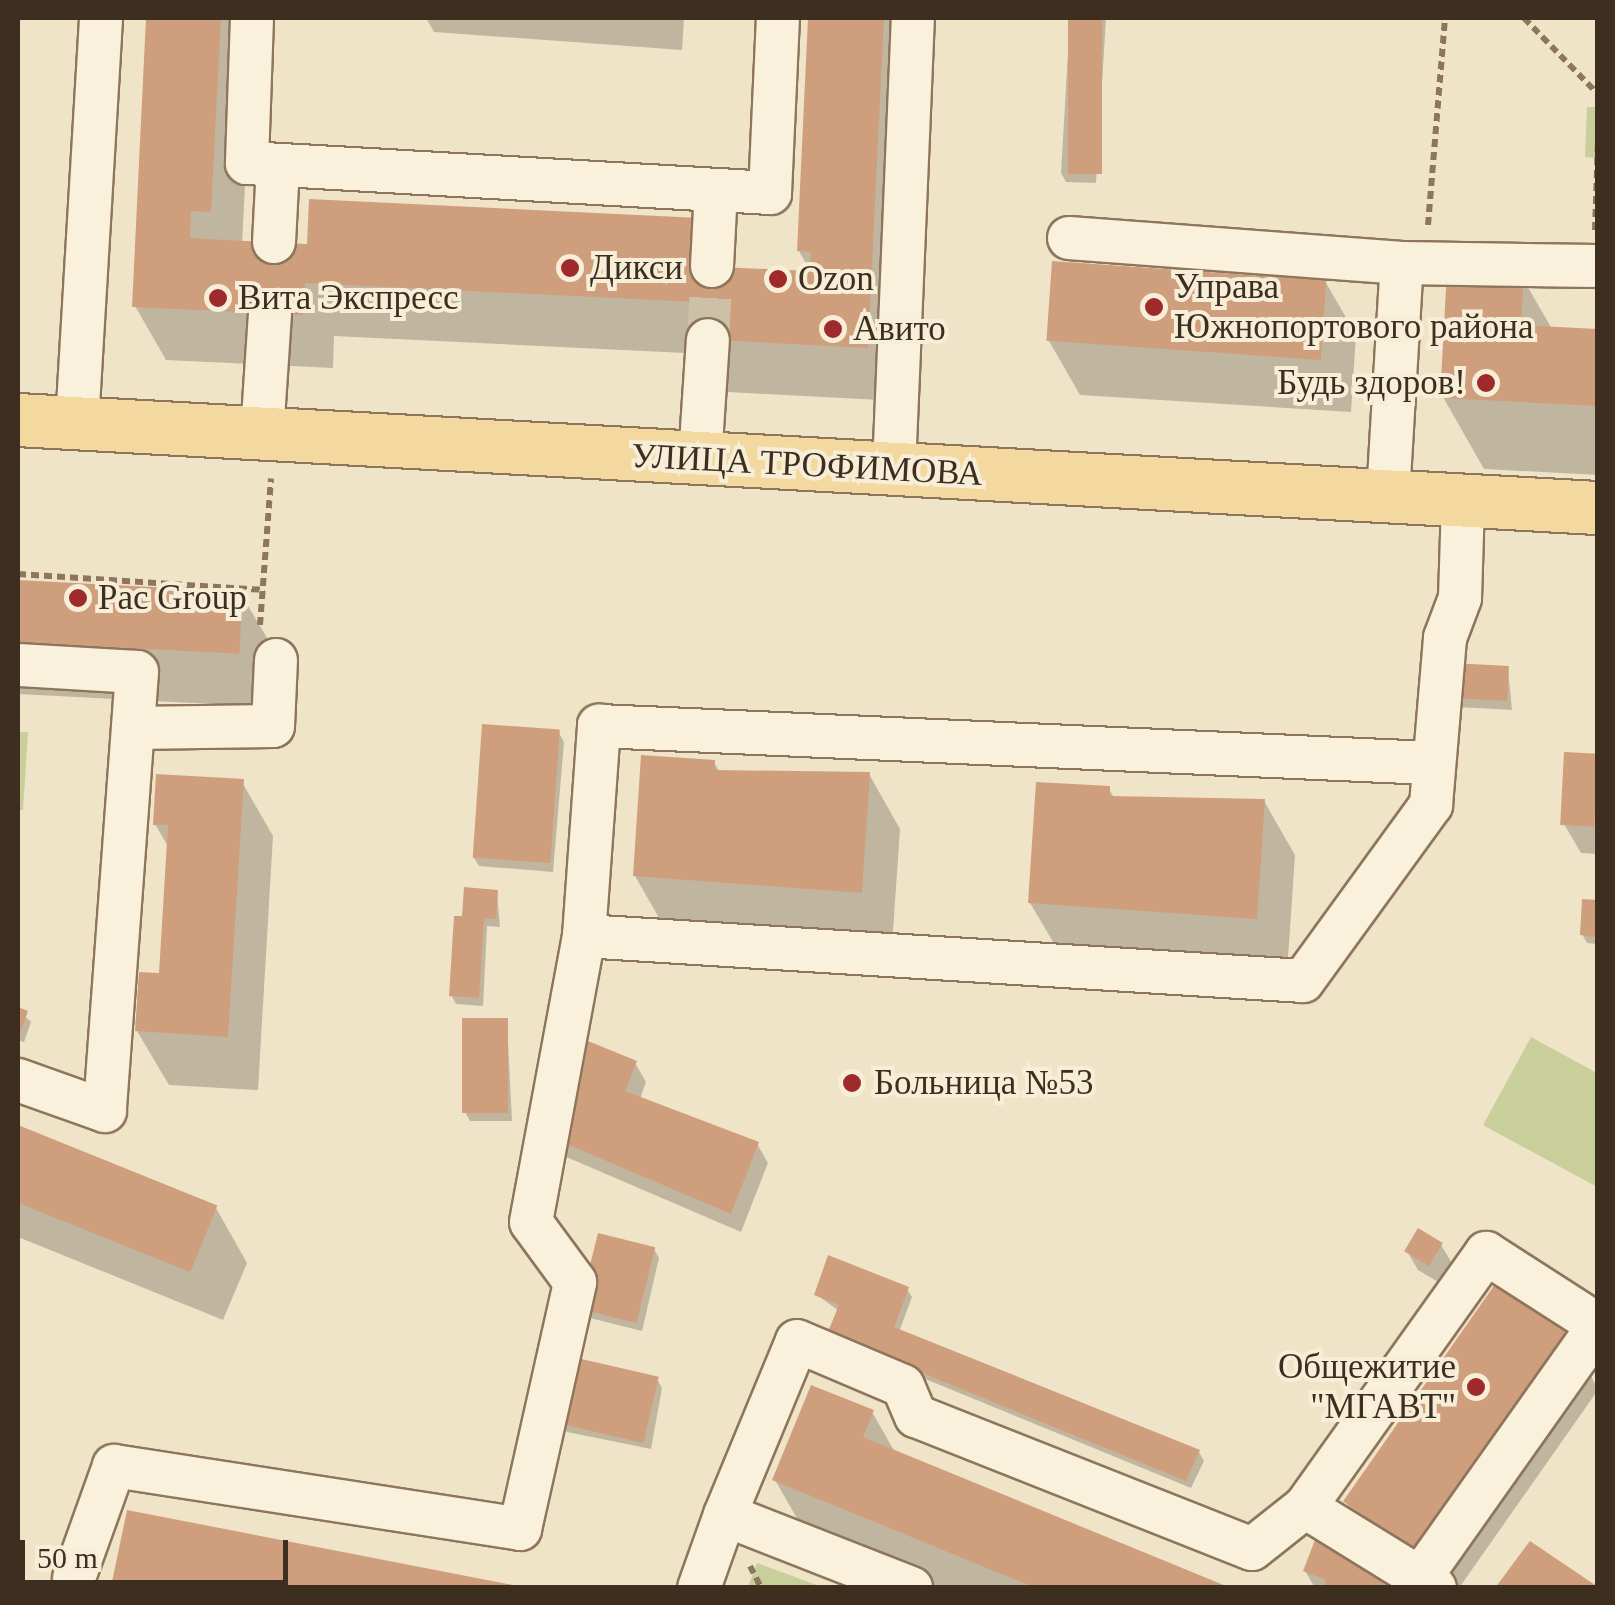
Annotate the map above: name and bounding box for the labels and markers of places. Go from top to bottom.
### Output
place label: Дикси [590,247,683,289]
marker: Дикси [559,257,581,279]
place label: Ozon [798,258,874,300]
place label: Управа Южнопортового района [1174,266,1533,348]
marker: Ozon [767,268,789,290]
place label: Вита Экспресс [238,277,459,319]
marker: Вита Экспресс [207,287,229,309]
marker: Управа Южнопортового района [1143,296,1165,318]
place label: Авито [853,308,946,350]
marker: Авито [822,318,844,340]
place label: Будь здоров! [1277,362,1466,404]
marker: Будь здоров! [1475,372,1497,394]
place label: Pac Group [98,577,247,619]
marker: Pac Group [67,587,89,609]
place label: Больница №53 [874,1062,1093,1104]
marker: Больница №53 [839,1070,865,1096]
place label: Общежитие "МГАВТ" [1278,1346,1456,1428]
marker: Общежитие "МГАВТ" [1465,1376,1487,1398]

